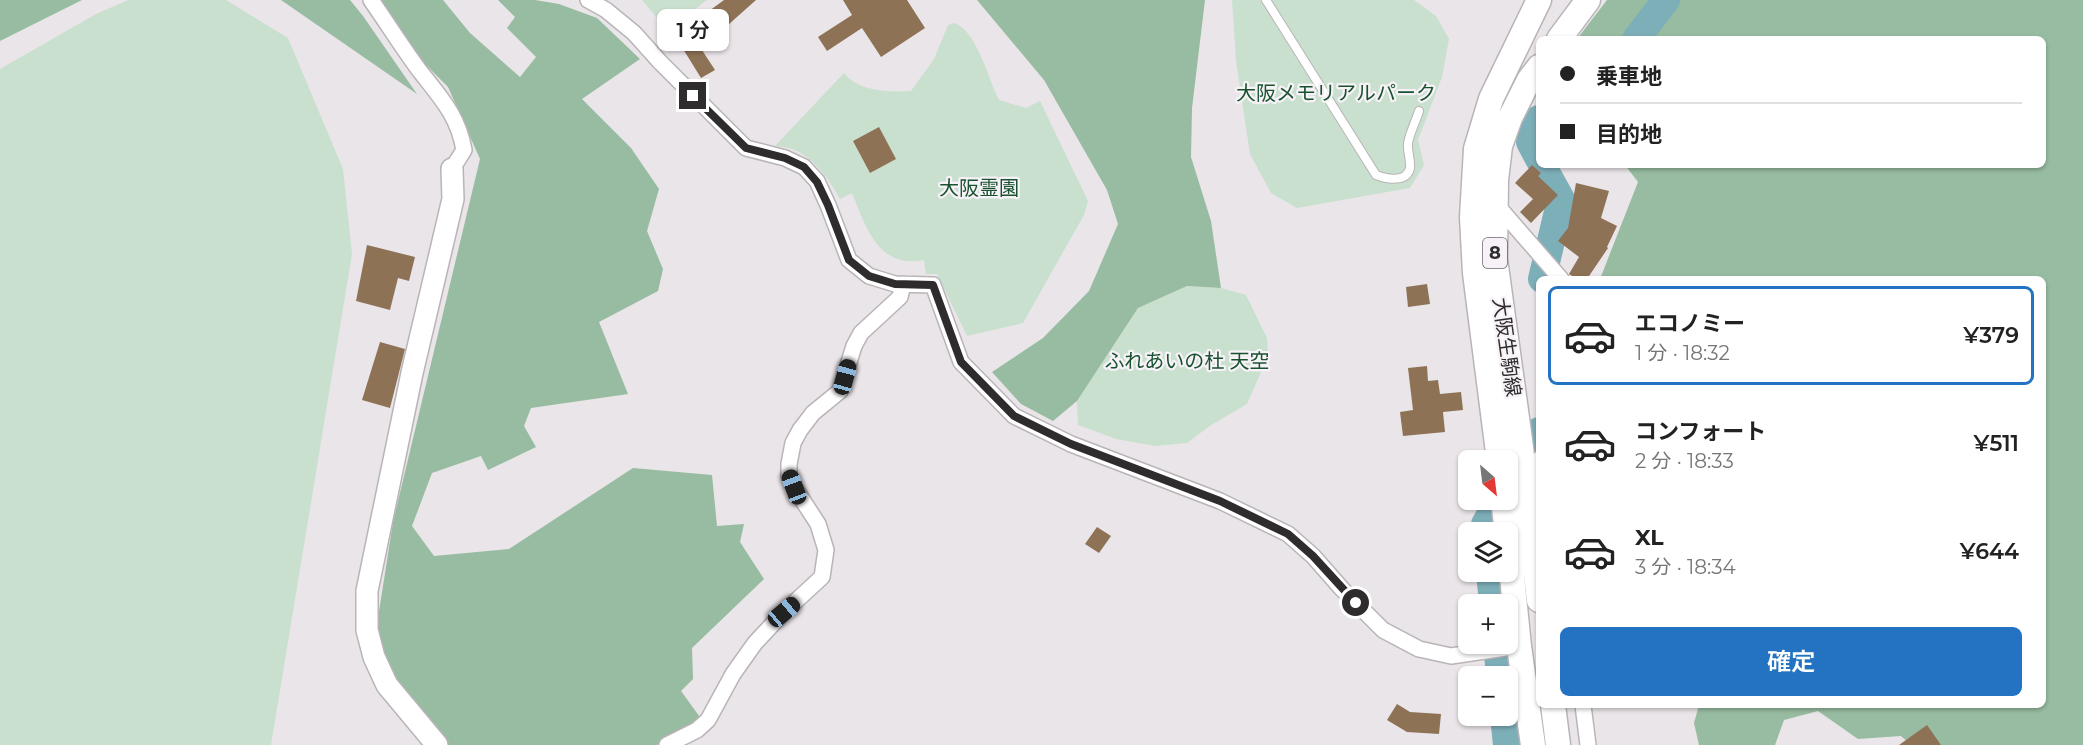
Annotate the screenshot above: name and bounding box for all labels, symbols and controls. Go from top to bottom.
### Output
callout: 1 分 [657,9,729,51]
text: 1 分 [676,18,710,42]
text: 乗車地 [1596,63,1662,90]
park label: 大阪メモリアルパーク [1236,81,1436,105]
route end [679,82,706,109]
text: 目的地 [1596,121,1662,148]
park label: 大阪霊園 [939,176,1019,200]
road number: 8 [1483,238,1507,268]
street label: 大阪生駒線 [1488,296,1526,398]
icon: car [1563,309,1617,363]
text: エコノミー [1635,310,1745,337]
text: ¥379 [1963,322,2019,349]
text: 1 分 · 18:32 [1635,341,1730,365]
park label: ふれあいの杜 天空 [1104,349,1270,373]
car [832,357,858,397]
icon: car [1563,417,1617,471]
text: コンフォート [1635,418,1766,445]
text: ¥511 [1974,430,2019,457]
text: 2 分 · 18:33 [1635,449,1734,473]
north arrow [1458,450,1518,510]
map controls [1458,450,1518,726]
car [779,467,809,507]
button: layers [1458,522,1518,582]
text: XL [1635,524,1664,551]
icon: car [1563,525,1617,579]
text: ¥644 [1960,538,2019,565]
text: 3 分 · 18:34 [1635,555,1736,579]
route start [1342,589,1369,616]
car [764,594,804,630]
button: + [1458,594,1518,654]
button: 確定 [1560,627,2022,696]
button: − [1458,666,1518,726]

